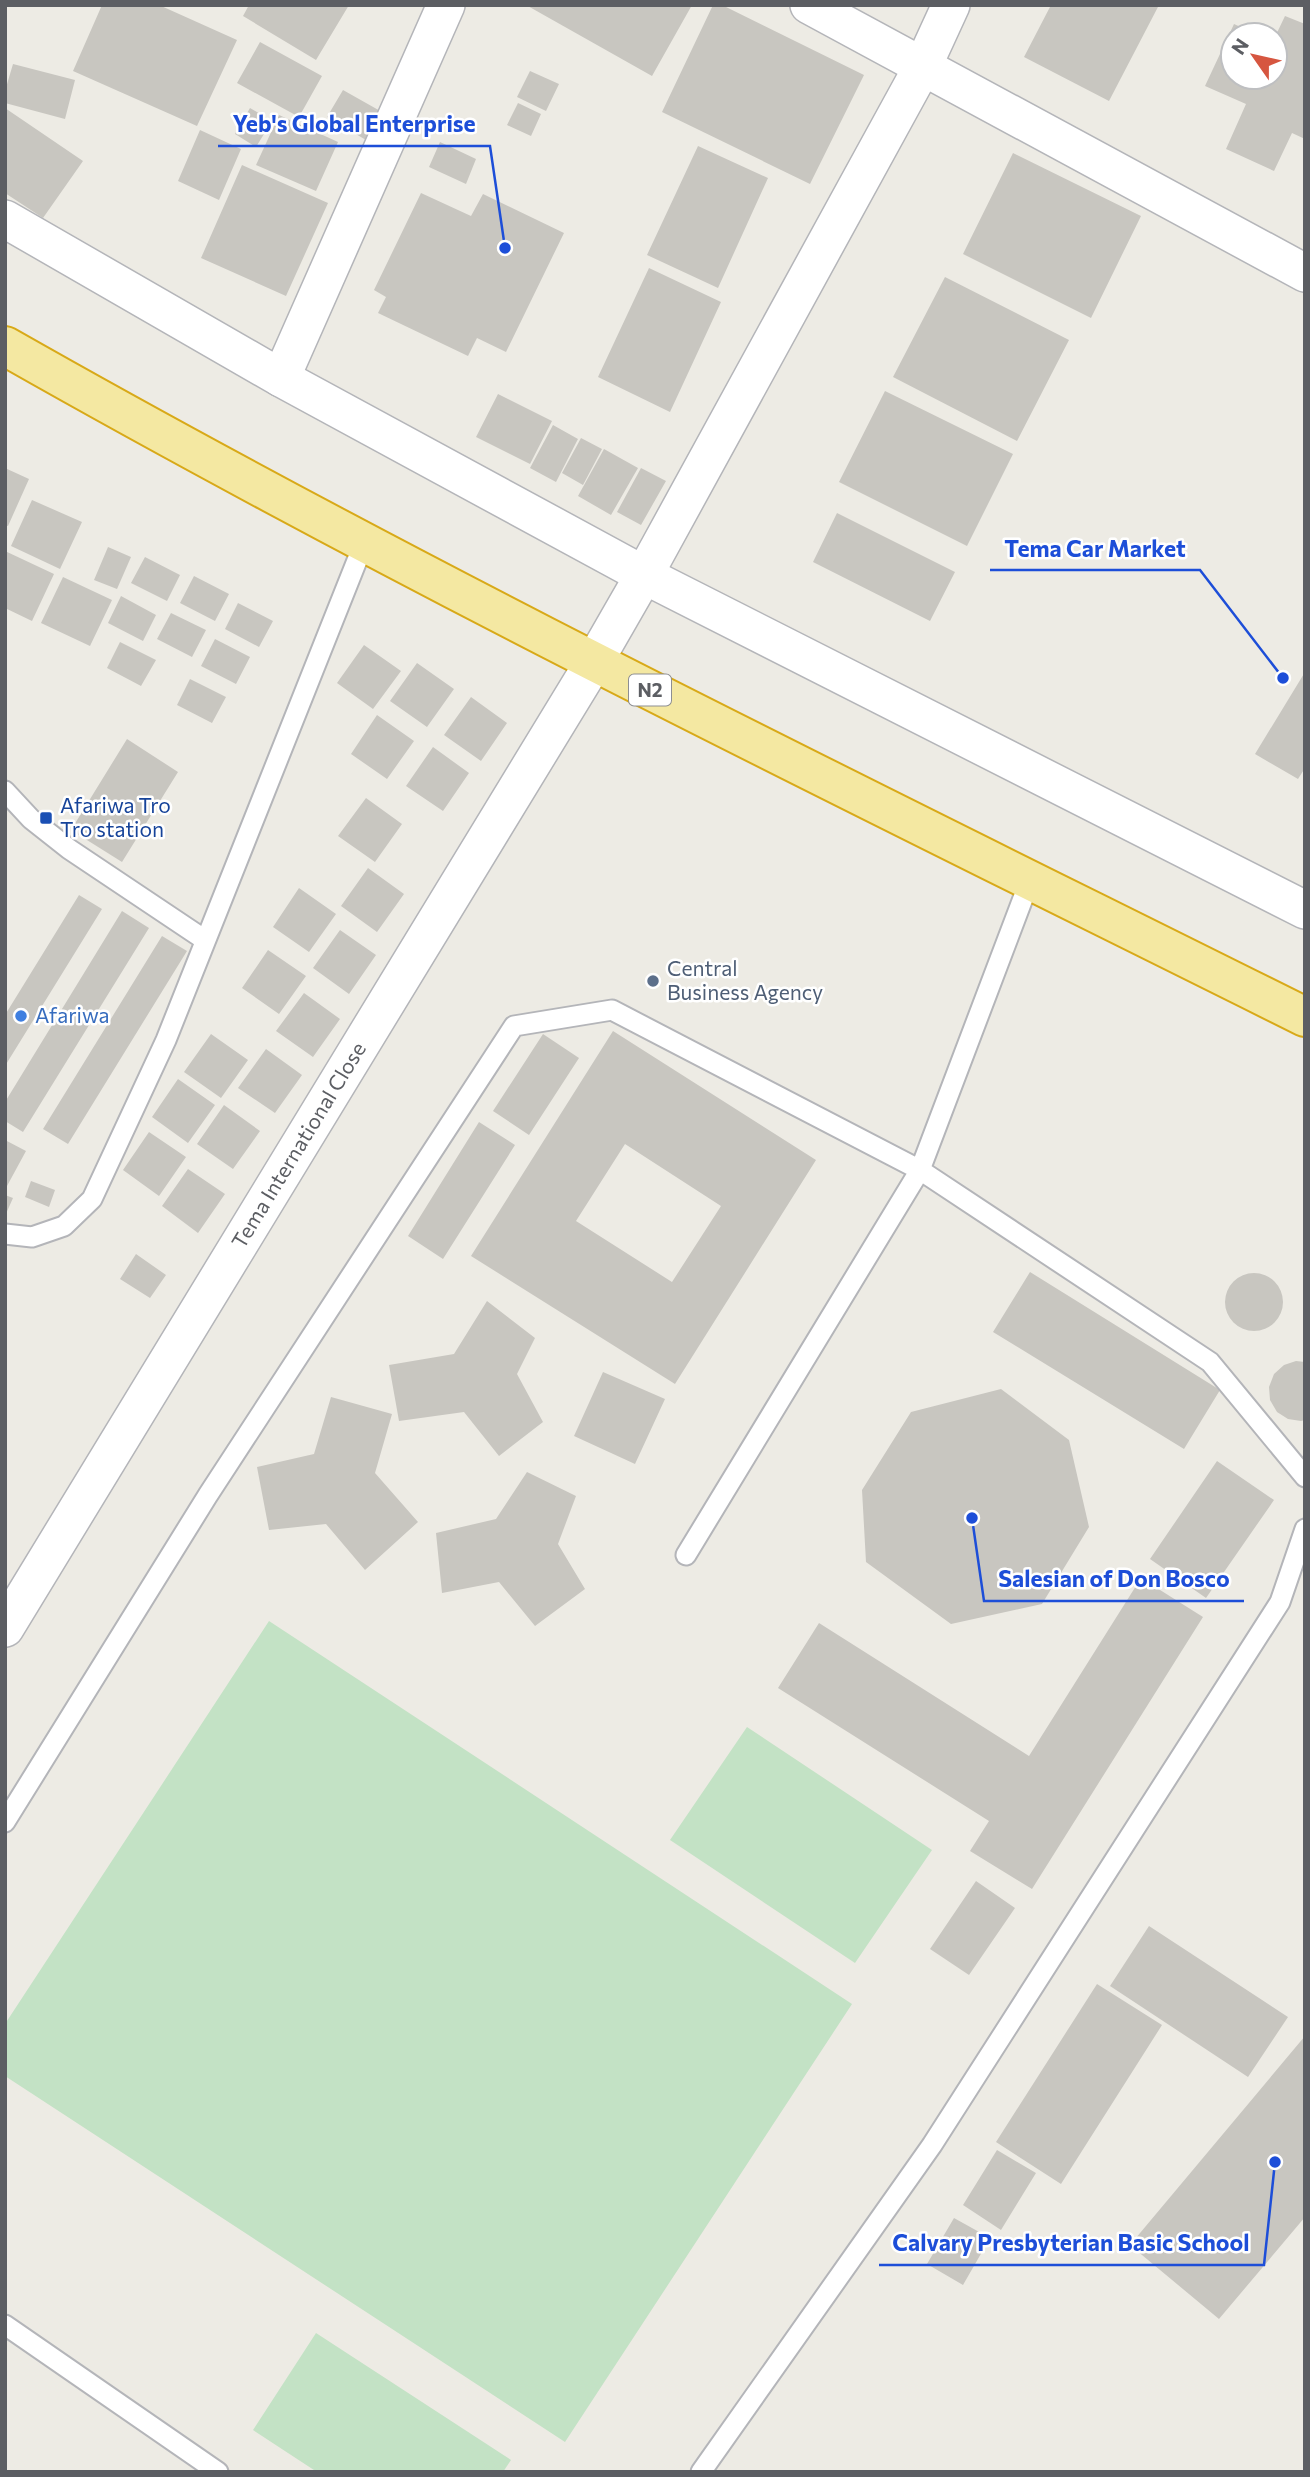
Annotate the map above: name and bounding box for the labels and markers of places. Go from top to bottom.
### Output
callout: Yeb's Global Enterprise [218,102,490,146]
callout: Tema Car Market [990,526,1200,570]
place label: Afariwa Tro Tro station [60,792,171,841]
marker: Afariwa Tro Tro station [38,810,54,826]
place label: Central Business Agency [667,955,823,1004]
marker: Central Business Agency [645,973,661,989]
place label: Afariwa [35,1002,110,1027]
marker: Afariwa [13,1008,29,1024]
callout: Salesian of Don Bosco [984,1557,1244,1601]
callout: Calvary Presbyterian Basic School [879,2221,1264,2265]

